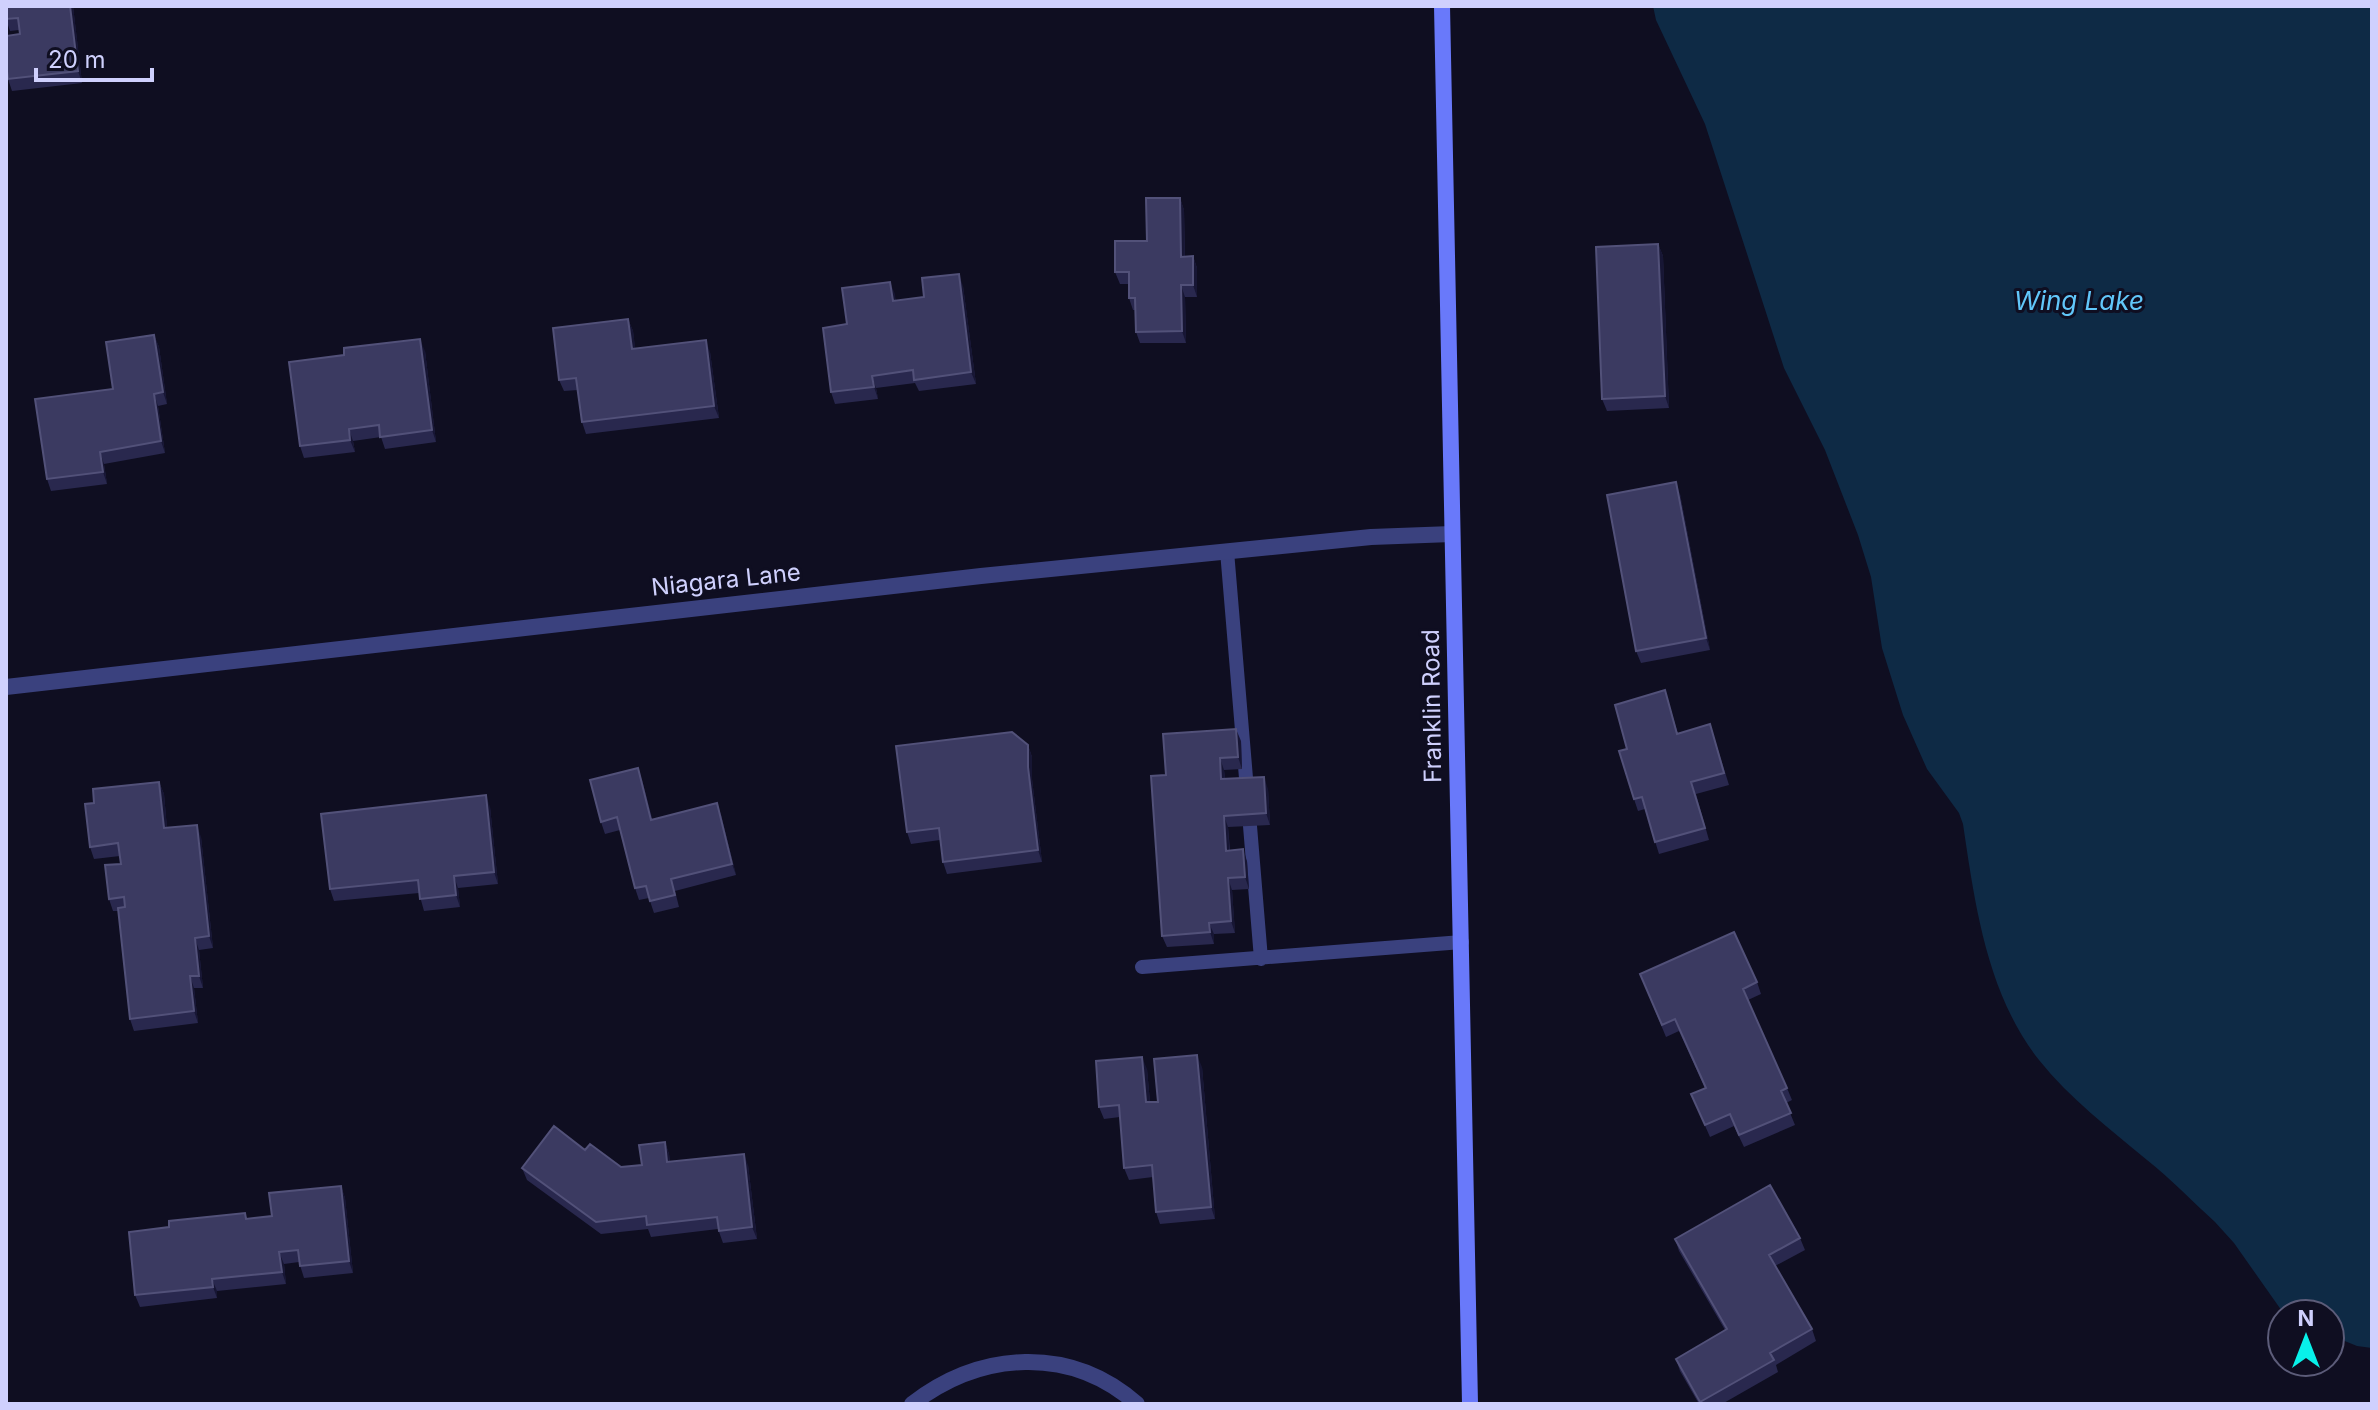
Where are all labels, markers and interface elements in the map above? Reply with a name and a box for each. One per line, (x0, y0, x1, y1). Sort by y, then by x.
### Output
scale bar (36, 32, 152, 82)
text: 20 m (48, 45, 106, 74)
water label: Wing Lake (2014, 285, 2144, 316)
street label: Niagara Lane (650, 557, 802, 602)
street label: Franklin Road (1416, 629, 1447, 783)
north arrow (2266, 1298, 2346, 1378)
text: N (2298, 1305, 2314, 1331)

